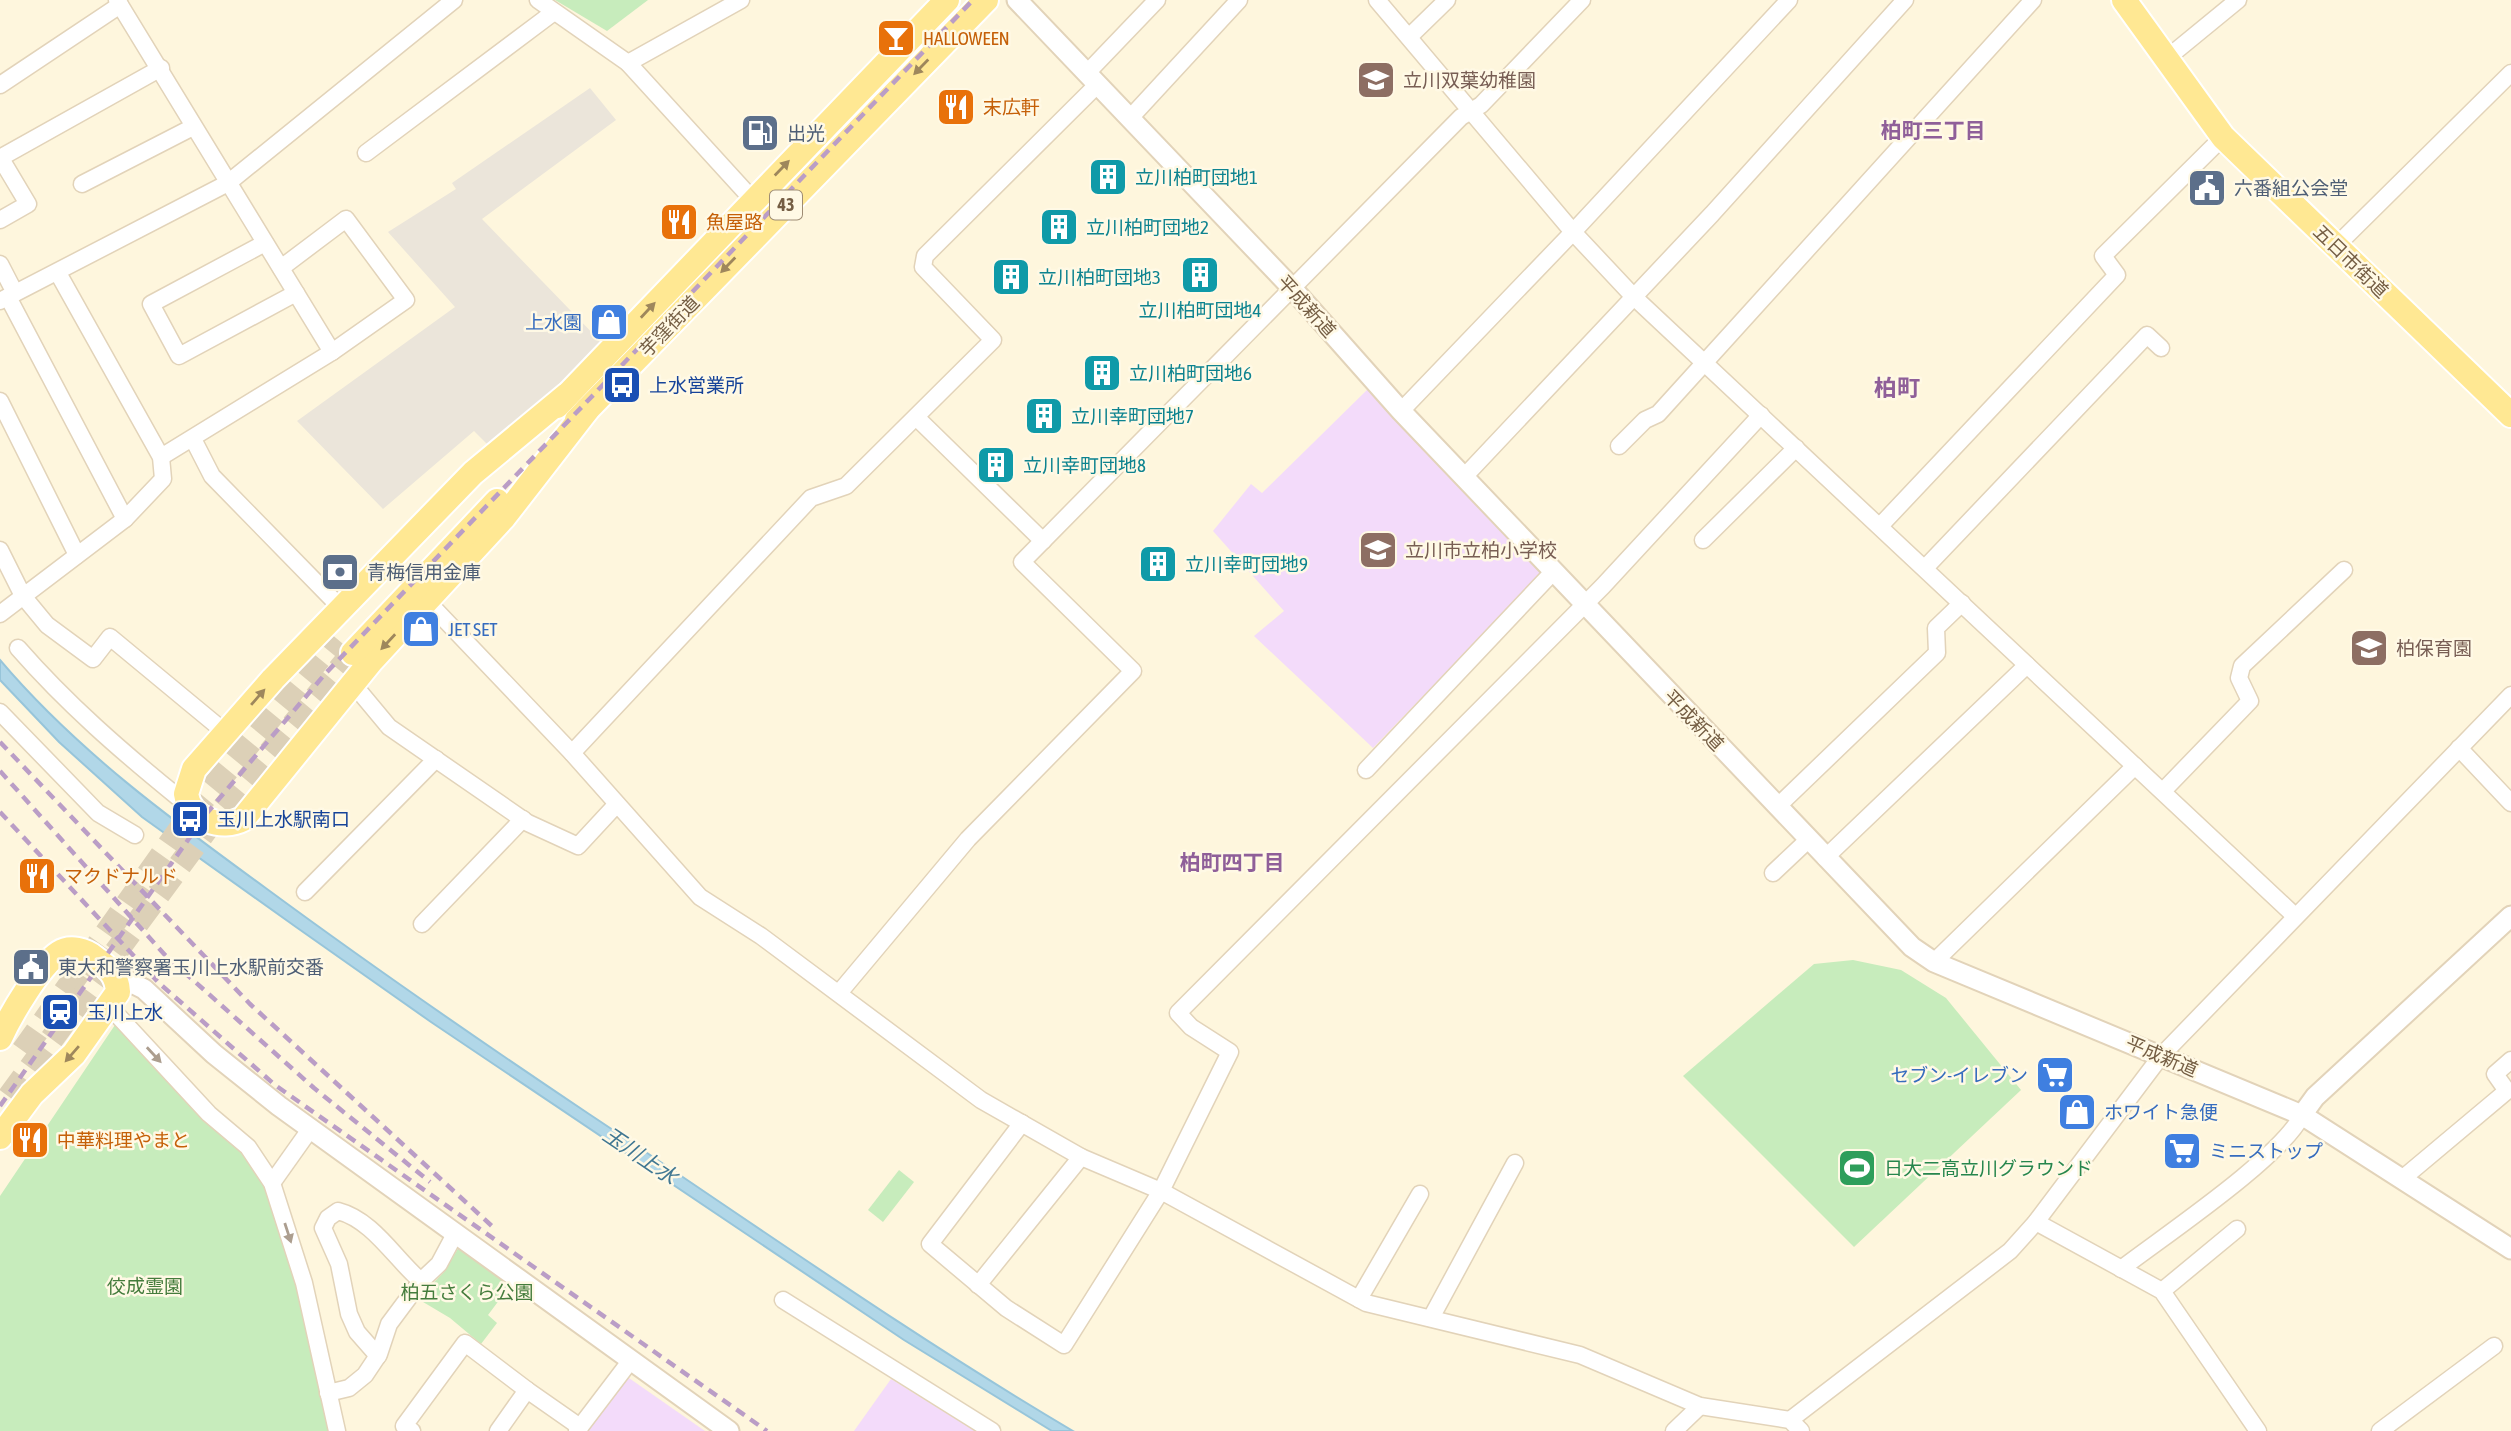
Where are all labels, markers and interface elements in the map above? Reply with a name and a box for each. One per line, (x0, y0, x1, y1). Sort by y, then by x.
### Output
bar icon: HALLOWEEN (875, 17, 917, 59)
place label: HALLOWEEN (923, 27, 1010, 49)
one-way arrow (912, 58, 929, 75)
school or university icon: 立川双葉幼稚園 (1355, 59, 1397, 101)
place label: 立川双葉幼稚園 (1403, 69, 1536, 91)
restaurant icon: 末広軒 (935, 86, 977, 128)
place label: 末広軒 (983, 96, 1040, 118)
fuel station icon: 出光 (739, 112, 781, 154)
district label: 柏町三丁目 (1881, 118, 1986, 142)
place label: 出光 (787, 122, 825, 144)
building icon: 立川柏町団地1 (1087, 156, 1129, 198)
one-way arrow (774, 160, 790, 177)
place label: 立川柏町団地1 (1135, 166, 1258, 188)
public building icon: 六番組公会堂 (2186, 167, 2228, 209)
place label: 六番組公会堂 (2234, 177, 2348, 199)
road number: 43 (770, 190, 802, 220)
restaurant icon: 魚屋路 (658, 201, 700, 243)
building icon: 立川柏町団地2 (1038, 206, 1080, 248)
place label: 魚屋路 (706, 211, 763, 233)
place label: 立川柏町団地2 (1086, 216, 1209, 238)
street label: 五日市街道 (2309, 220, 2393, 302)
building icon: 立川柏町団地4 (1179, 254, 1221, 296)
one-way arrow (721, 256, 737, 273)
building icon: 立川柏町団地3 (990, 256, 1032, 298)
place label: 立川柏町団地3 (1038, 266, 1161, 288)
street label: 平成新道 (1273, 270, 1341, 342)
street label: 芋窪街道 (635, 291, 703, 361)
place label: 立川柏町団地4 (1139, 299, 1262, 321)
shop icon: 上水園 (588, 301, 630, 343)
one-way arrow (640, 301, 656, 319)
place label: 上水園 (525, 311, 582, 333)
building icon: 立川柏町団地6 (1081, 352, 1123, 394)
place label: 立川柏町団地6 (1129, 362, 1252, 384)
bus stop icon: 上水営業所 (601, 364, 643, 406)
place label: 上水営業所 (649, 374, 744, 396)
district label: 柏町 (1874, 375, 1920, 401)
building icon: 立川幸町団地7 (1023, 395, 1065, 437)
place label: 立川幸町団地7 (1071, 405, 1194, 427)
building icon: 立川幸町団地8 (975, 444, 1017, 486)
place label: 立川幸町団地8 (1023, 454, 1146, 476)
school or university icon: 立川市立柏小学校 (1357, 529, 1399, 571)
place label: 立川市立柏小学校 (1405, 539, 1557, 561)
building icon: 立川幸町団地9 (1137, 543, 1179, 585)
bank icon: 青梅信用金庫 (319, 551, 361, 593)
place label: 立川幸町団地9 (1185, 553, 1308, 575)
place label: 青梅信用金庫 (367, 561, 481, 583)
shop icon: JET SET (400, 608, 442, 650)
place label: JET SET (448, 618, 498, 640)
school or university icon: 柏保育園 (2348, 627, 2390, 669)
one-way arrow (381, 633, 397, 650)
place label: 柏保育園 (2396, 637, 2472, 659)
street label: 平成新道 (1660, 685, 1728, 755)
one-way arrow (249, 689, 265, 706)
bus stop icon: 玉川上水駅南口 (169, 798, 211, 840)
place label: 玉川上水駅南口 (217, 808, 350, 830)
district label: 柏町四丁目 (1180, 850, 1285, 874)
restaurant icon: マクドナルド (16, 855, 58, 897)
place label: マクドナルド (64, 865, 178, 887)
public building icon: 東大和警察署玉川上水駅前交番 (10, 946, 52, 988)
place label: 東大和警察署玉川上水駅前交番 (58, 956, 324, 978)
station icon: 玉川上水 (39, 991, 81, 1033)
place label: 玉川上水 (87, 1001, 163, 1023)
street label: 平成新道 (2123, 1031, 2201, 1081)
one-way arrow (64, 1045, 80, 1063)
one-way arrow (146, 1046, 162, 1063)
supermarket icon: セブン-イレブン (2034, 1054, 2076, 1096)
place label: セブン-イレブン (1890, 1064, 2028, 1086)
shop icon: ホワイト急便 (2056, 1091, 2098, 1133)
place label: ホワイト急便 (2104, 1101, 2218, 1123)
restaurant icon: 中華料理やまと (9, 1119, 51, 1161)
water label: 玉川上水 (599, 1122, 684, 1190)
place label: 中華料理やまと (57, 1129, 190, 1151)
supermarket icon: ミニストップ (2161, 1130, 2203, 1172)
place label: ミニストップ (2209, 1140, 2323, 1162)
sports icon: 日大二高立川グラウンド (1836, 1147, 1878, 1189)
place label: 日大二高立川グラウンド (1884, 1157, 2093, 1179)
one-way arrow (283, 1223, 294, 1244)
park label: 佼成霊園 (107, 1275, 183, 1297)
park label: 柏五さくら公園 (400, 1281, 534, 1303)

